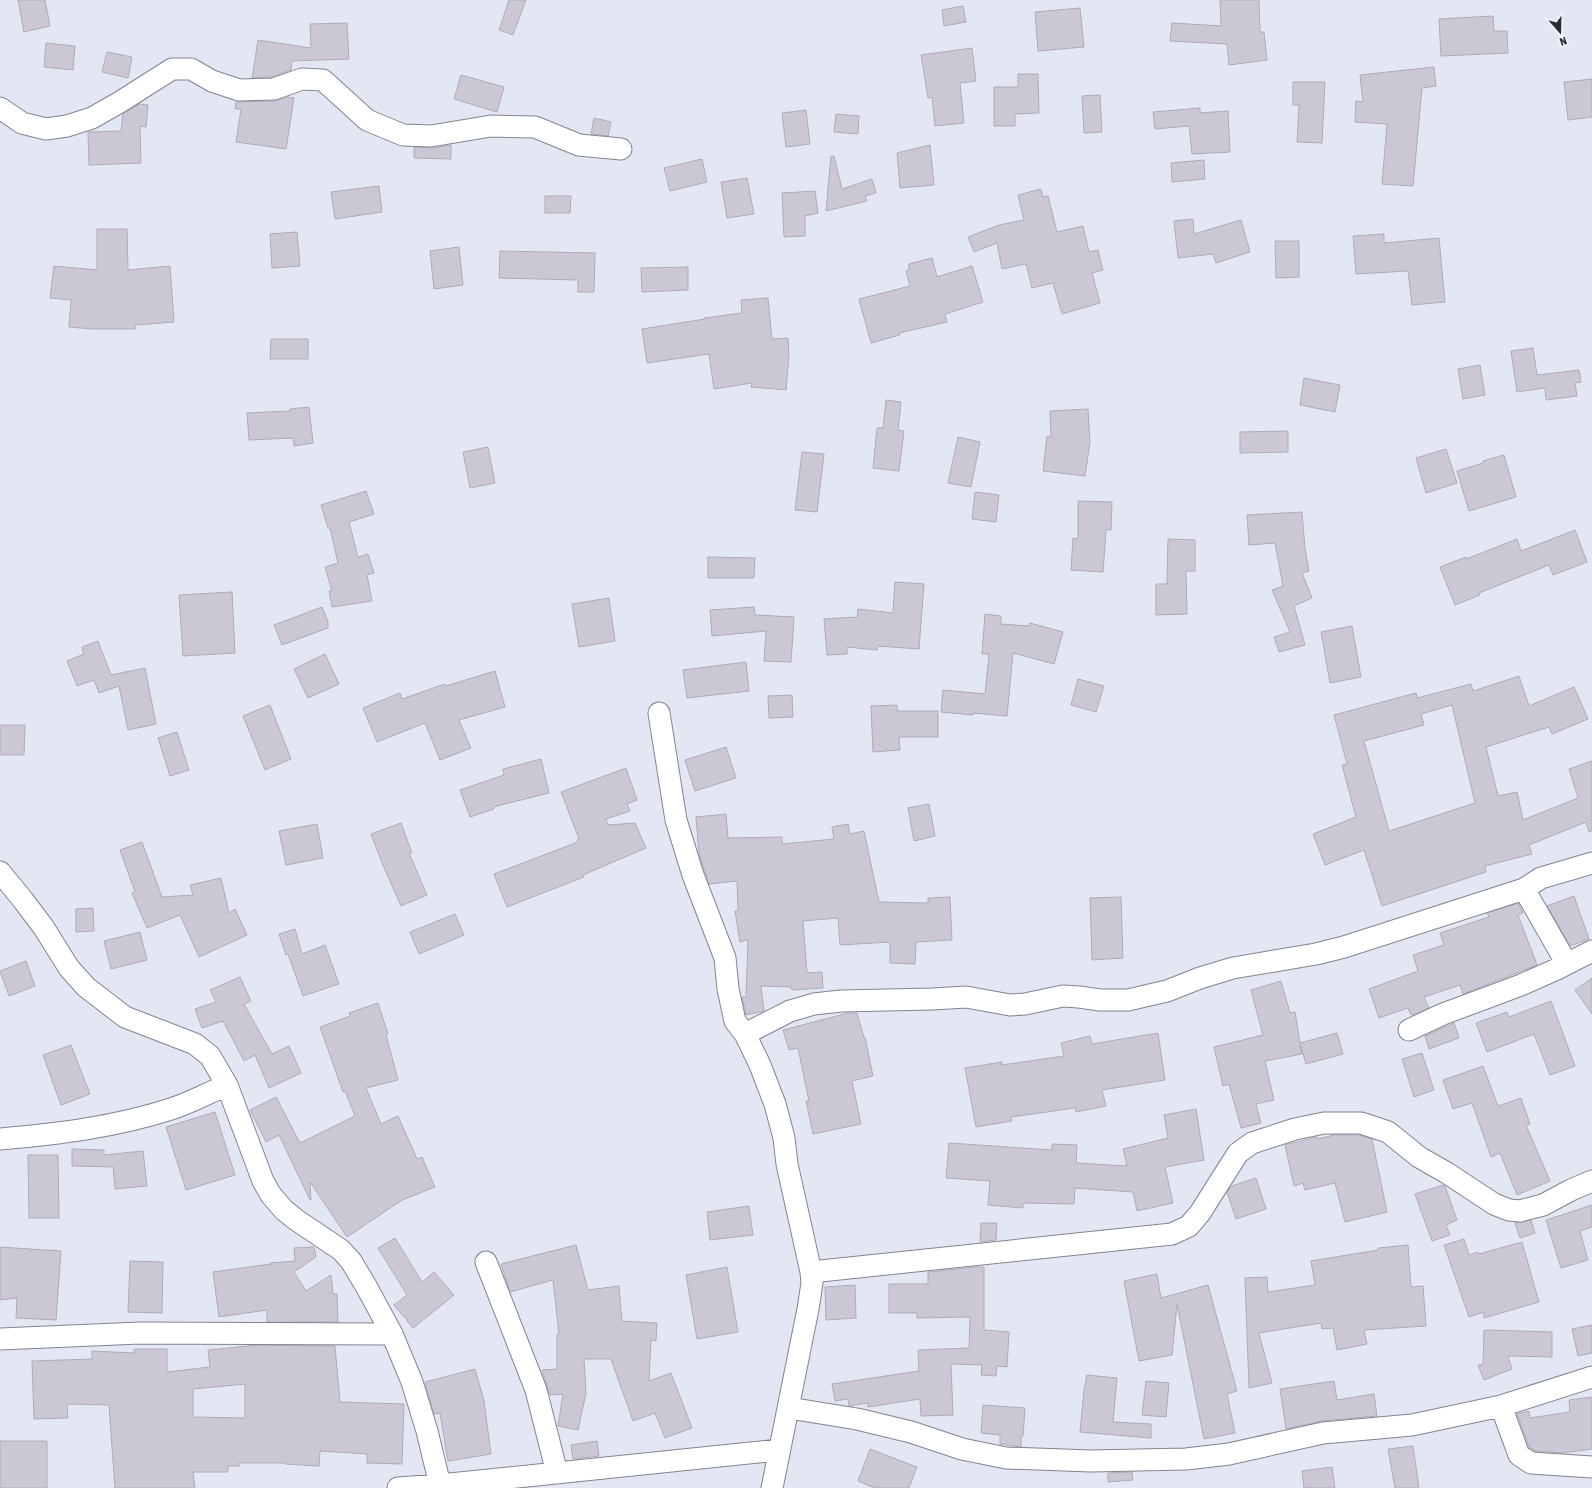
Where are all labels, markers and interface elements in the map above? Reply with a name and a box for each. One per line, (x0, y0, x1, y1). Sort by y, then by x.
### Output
north arrow (1540, 12, 1580, 52)
text: N (1558, 35, 1569, 48)

